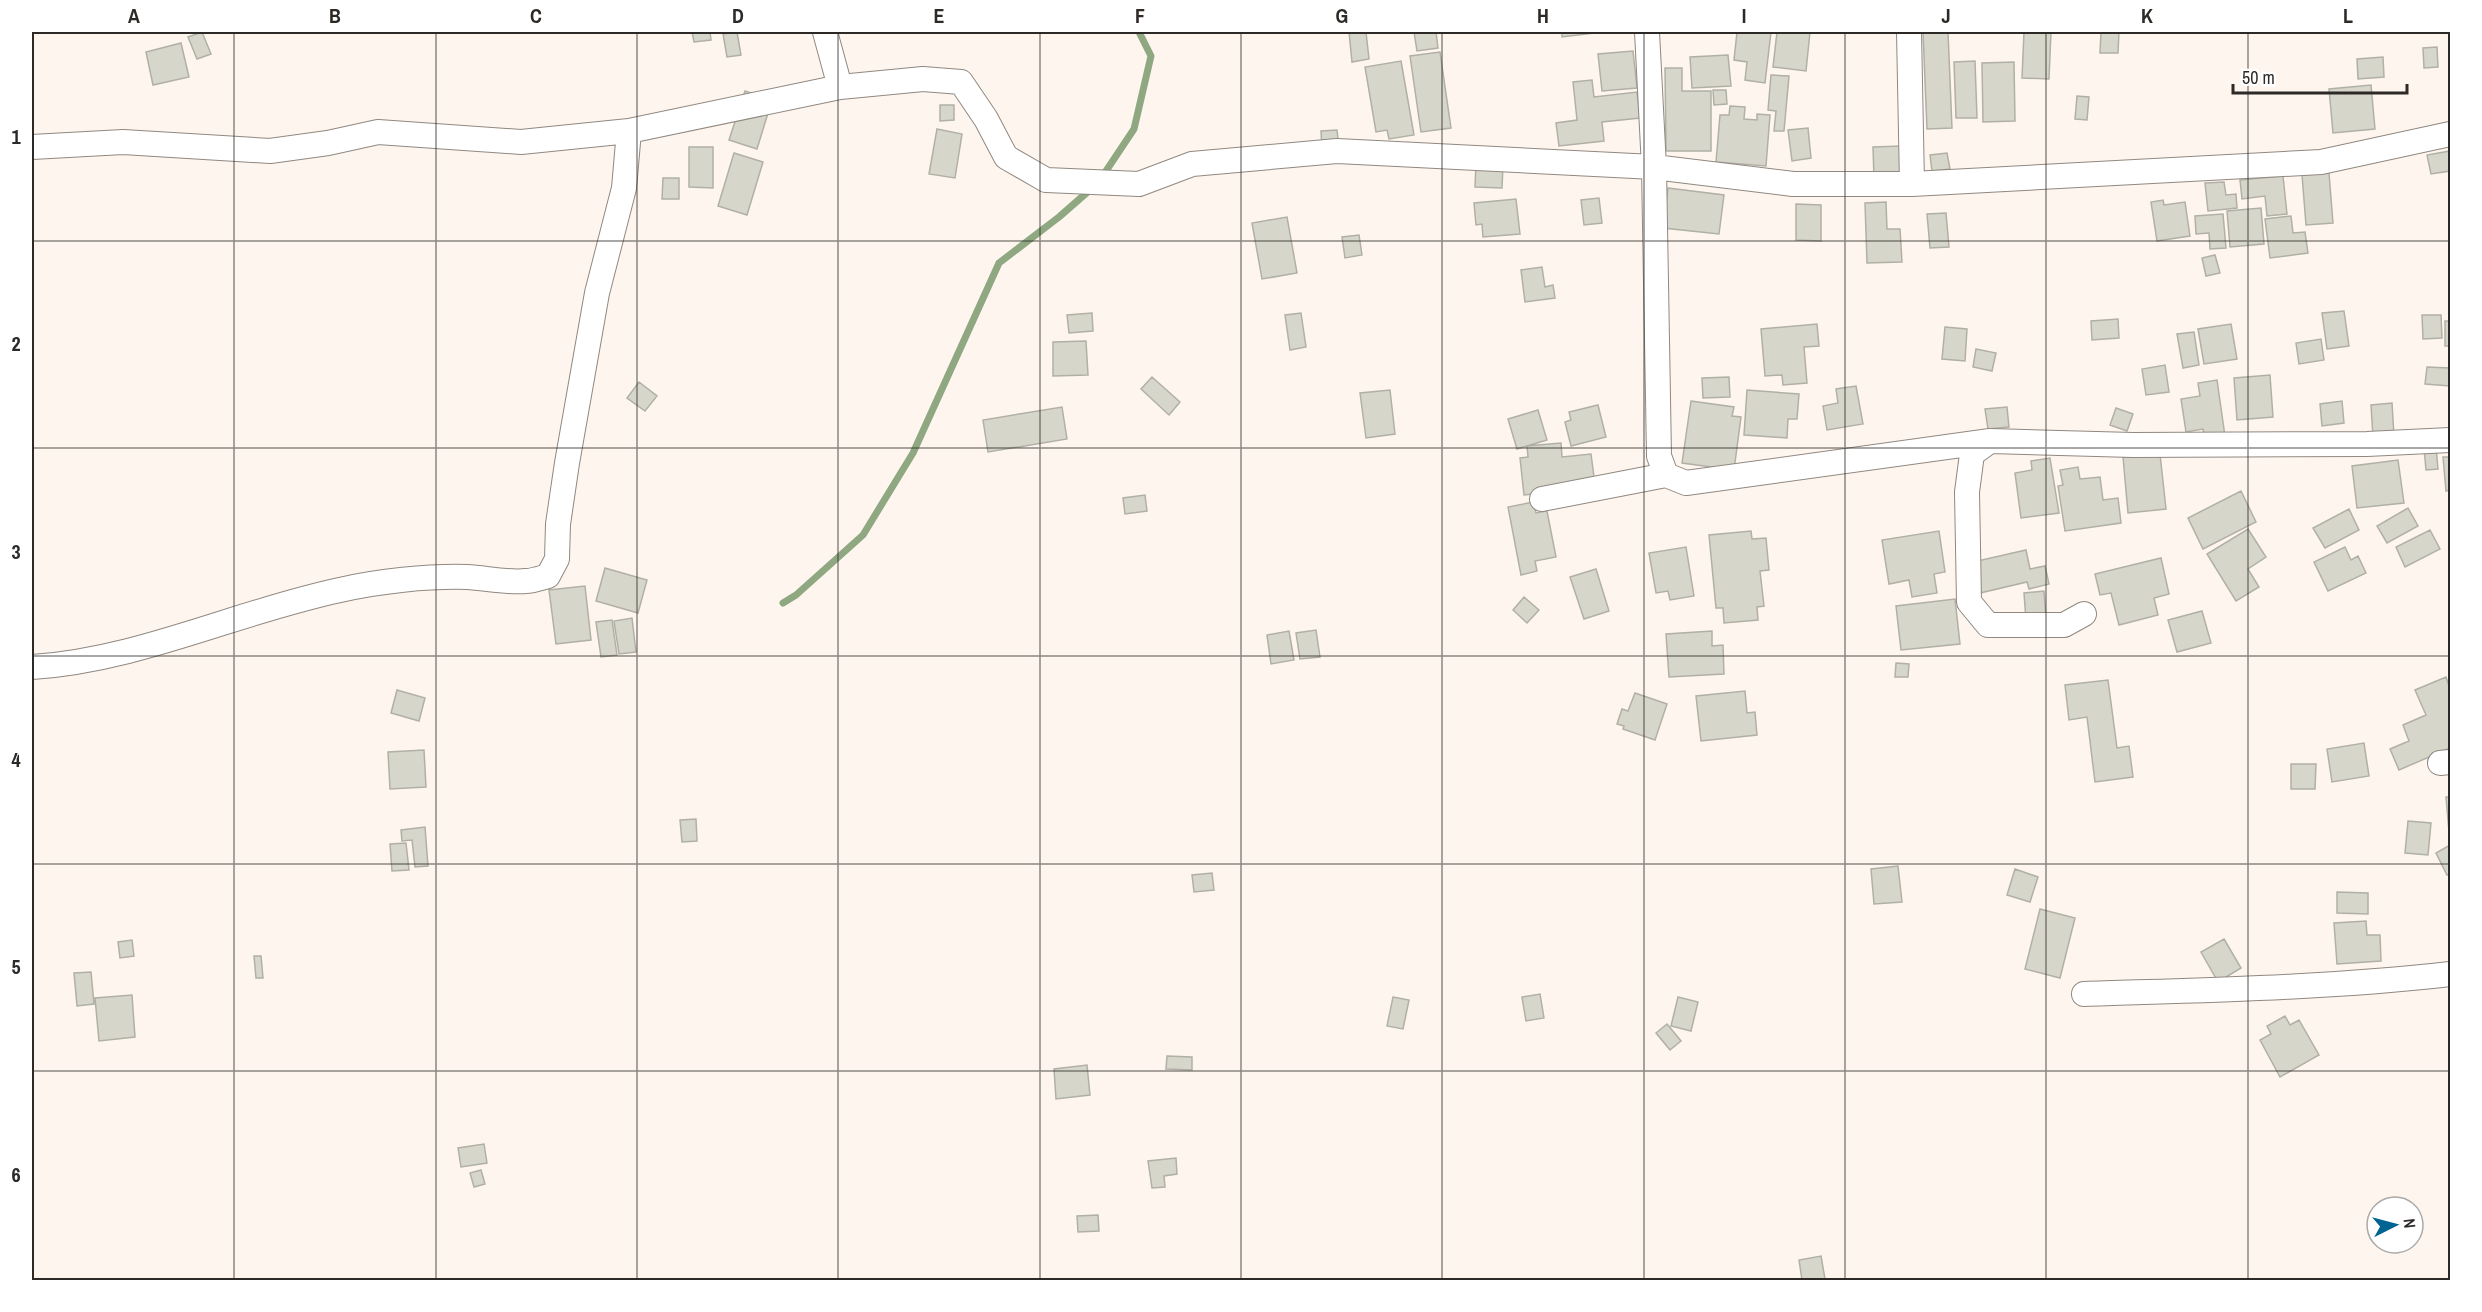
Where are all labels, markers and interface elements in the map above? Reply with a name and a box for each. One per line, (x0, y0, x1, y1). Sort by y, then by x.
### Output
text: A (128, 2, 140, 29)
text: B (329, 2, 341, 29)
text: C (530, 2, 542, 29)
text: D (732, 2, 744, 29)
text: E (934, 2, 945, 29)
text: F (1135, 2, 1145, 29)
text: G (1336, 2, 1348, 29)
text: H (1537, 2, 1549, 29)
text: I (1742, 2, 1746, 29)
text: J (1941, 2, 1951, 29)
text: K (2141, 2, 2153, 29)
text: L (2343, 2, 2353, 29)
scale bar (2233, 57, 2407, 95)
text: 50 m (2242, 65, 2275, 90)
text: 1 (11, 123, 21, 150)
text: 2 (11, 330, 21, 357)
text: 3 (11, 538, 21, 565)
text: 4 (11, 746, 21, 773)
text: 5 (11, 953, 21, 980)
text: 6 (11, 1161, 21, 1188)
north arrow (2365, 1195, 2425, 1255)
text: N (2398, 1218, 2421, 1229)

